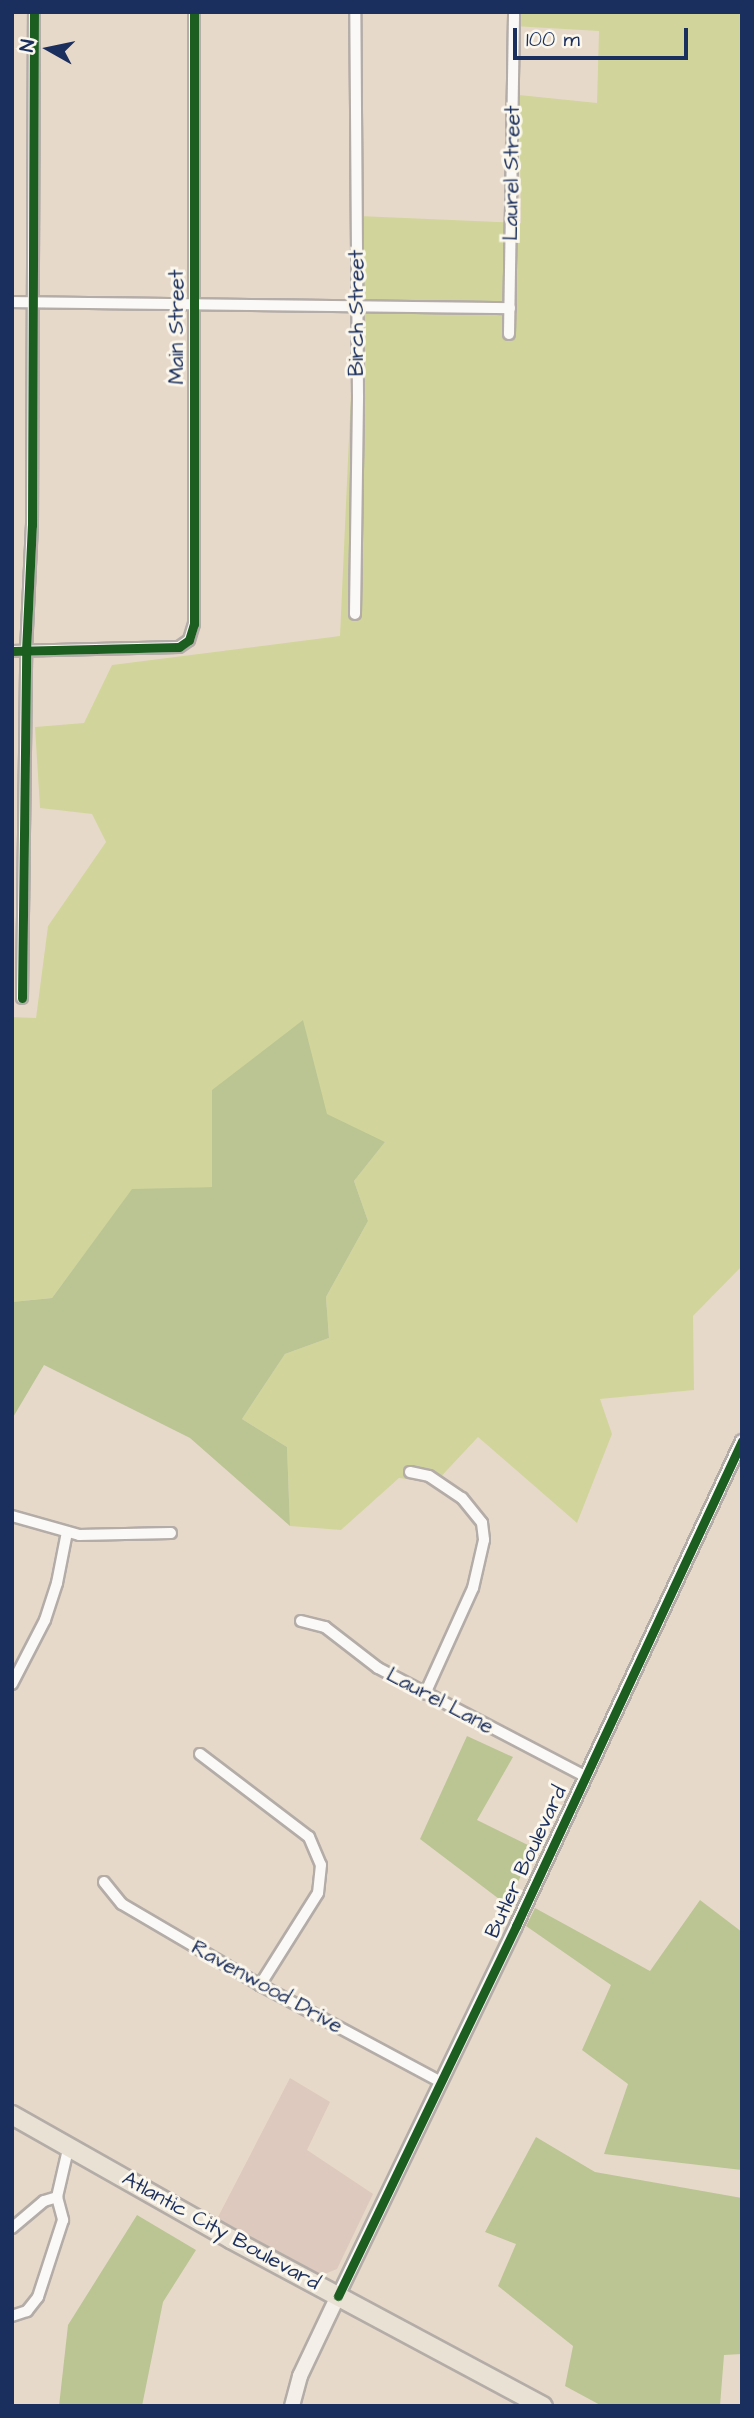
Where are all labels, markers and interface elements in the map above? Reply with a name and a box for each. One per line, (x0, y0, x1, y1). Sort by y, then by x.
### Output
north arrow (14, 14, 84, 84)
scale bar (516, 14, 691, 58)
text: 100 m (526, 25, 580, 54)
text: N (13, 38, 42, 54)
street label: Laurel Street (498, 105, 526, 241)
street label: Birch Street (344, 250, 370, 376)
street label: Main Street (164, 270, 190, 384)
street label: Laurel Lane (382, 1662, 498, 1740)
street label: Butler Boulevard (480, 1782, 572, 1942)
street label: Ravenwood Drive (187, 1935, 347, 2039)
street label: Atlantic City Boulevard (118, 2166, 324, 2296)

